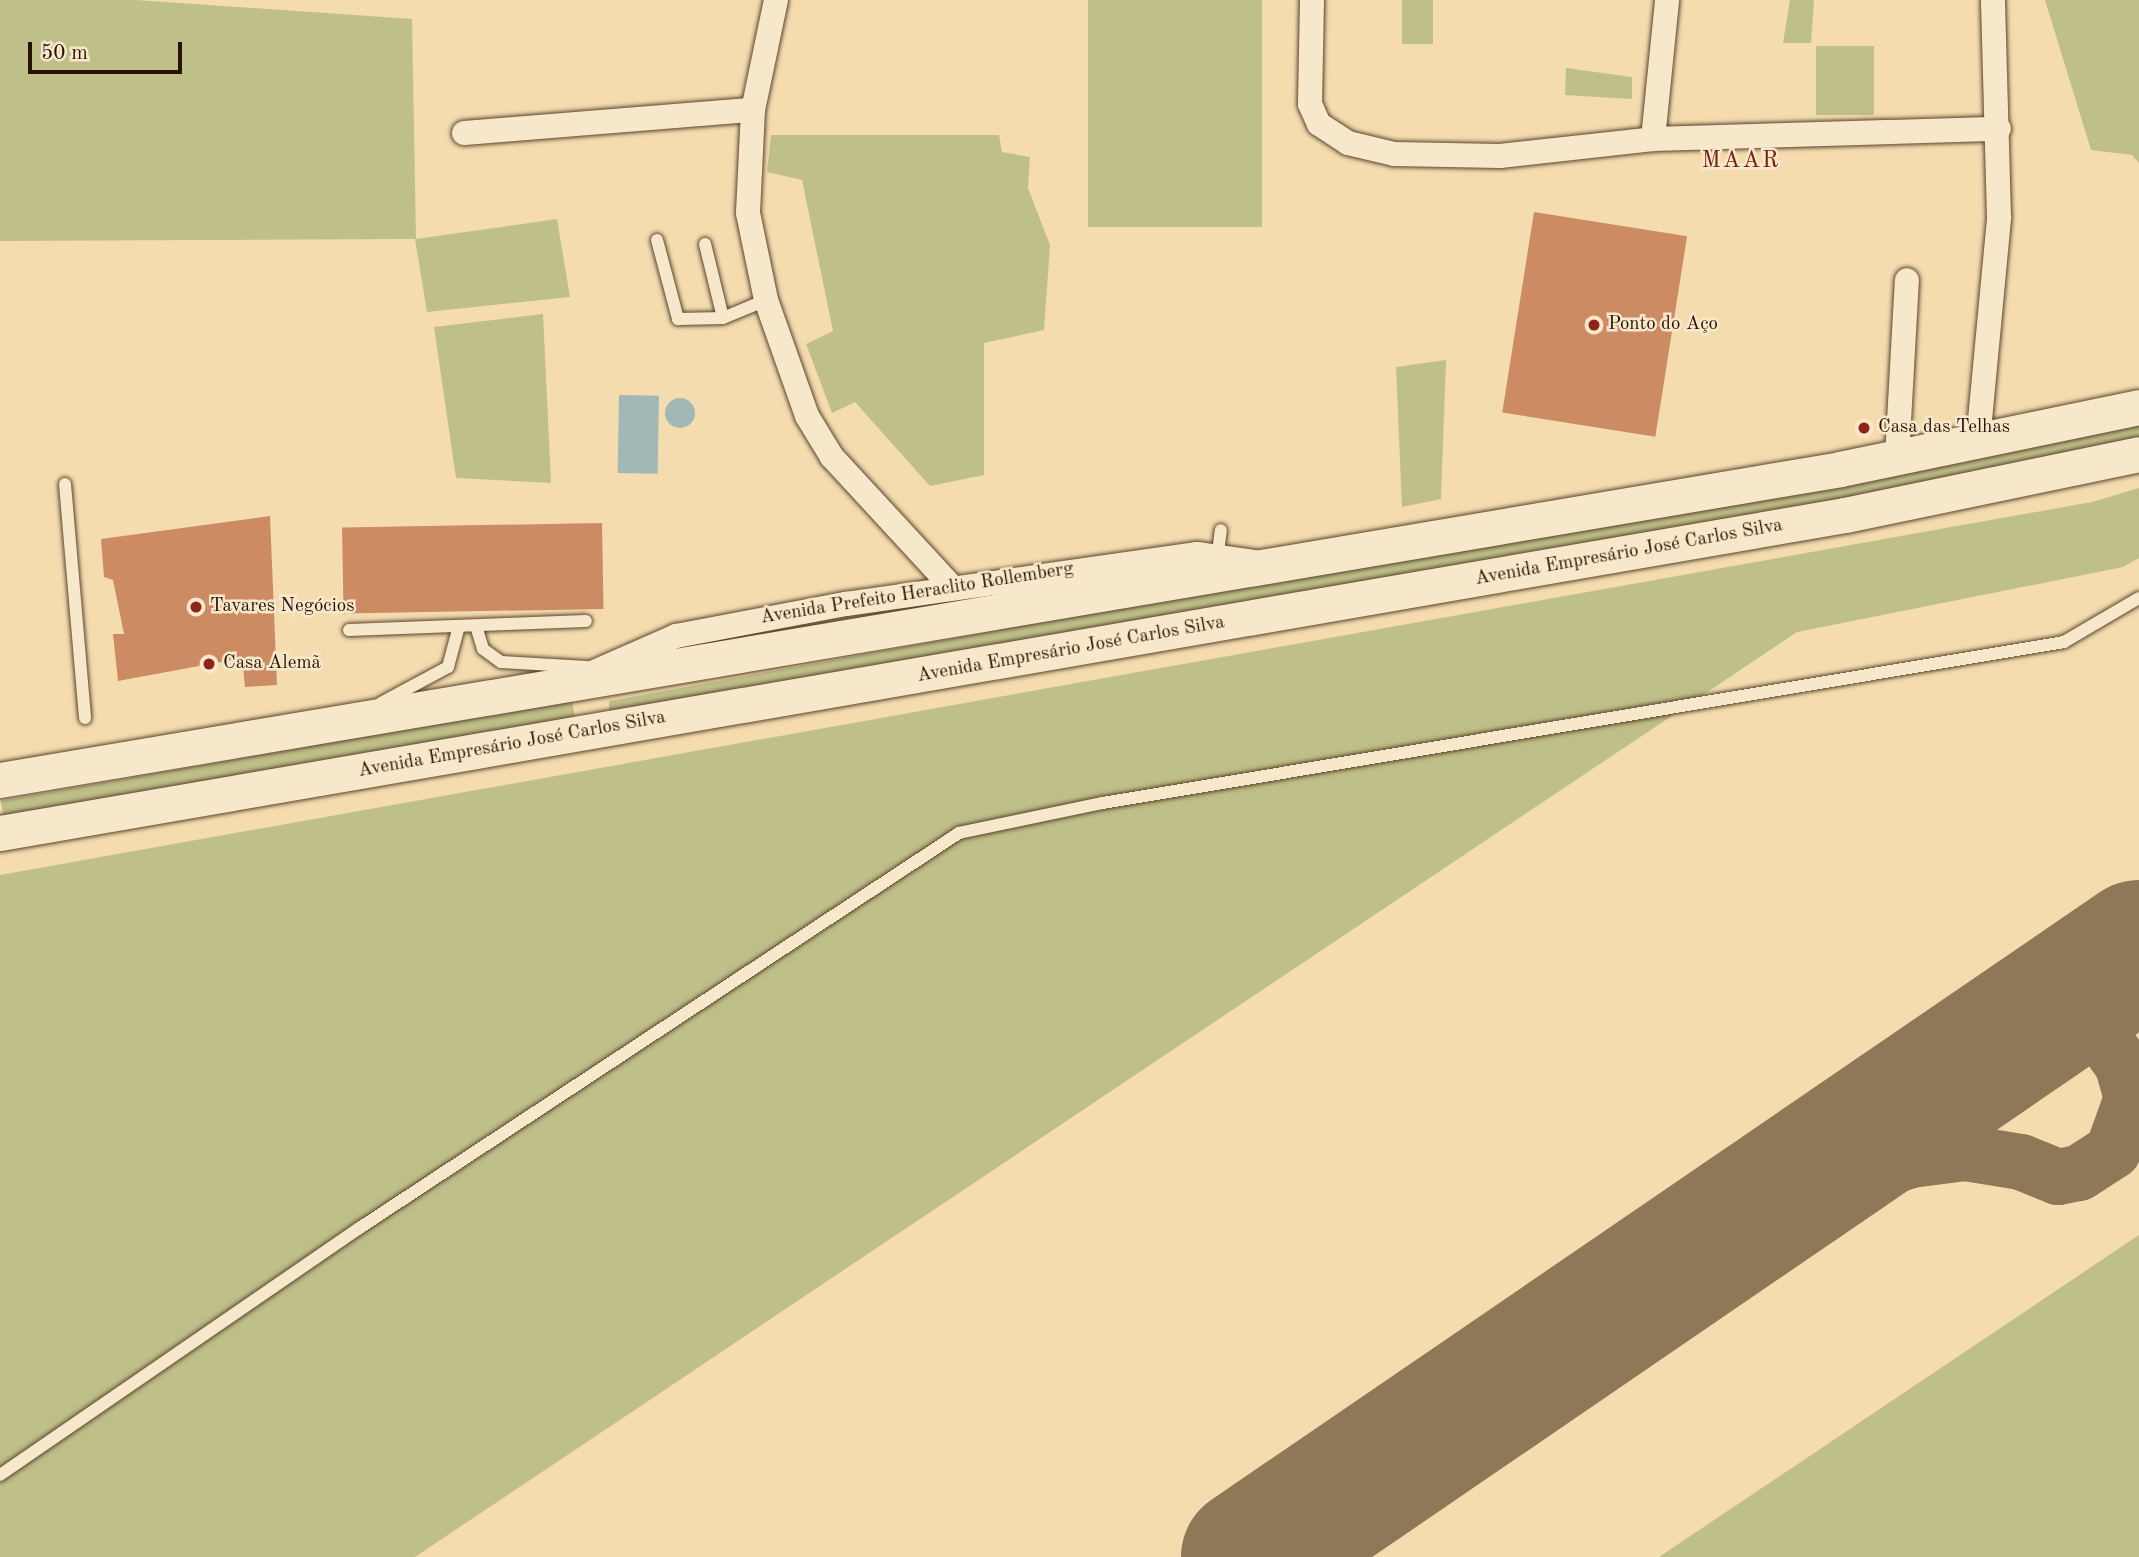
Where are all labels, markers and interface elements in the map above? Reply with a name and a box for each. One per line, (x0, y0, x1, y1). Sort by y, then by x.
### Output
scale bar (32, 28, 186, 72)
text: 50 m (41, 43, 88, 64)
district label: MAAR (1702, 147, 1780, 175)
place label: Ponto do Aço (1608, 314, 1718, 336)
marker: Ponto do Aço (1586, 317, 1602, 333)
place label: Casa das Telhas (1878, 417, 2010, 439)
marker: Casa das Telhas (1856, 420, 1872, 436)
street label: Avenida Empresário José Carlos Silva (1473, 515, 1785, 591)
street label: Avenida Prefeito Heraclito Rollemberg (759, 558, 1075, 630)
place label: Tavares Negócios (210, 596, 354, 618)
marker: Tavares Negócios (188, 599, 204, 615)
street label: Avenida Empresário José Carlos Silva (915, 612, 1227, 688)
place label: Casa Alemã (223, 653, 321, 675)
marker: Casa Alemã (201, 656, 217, 672)
street label: Avenida Empresário José Carlos Silva (356, 707, 668, 783)

